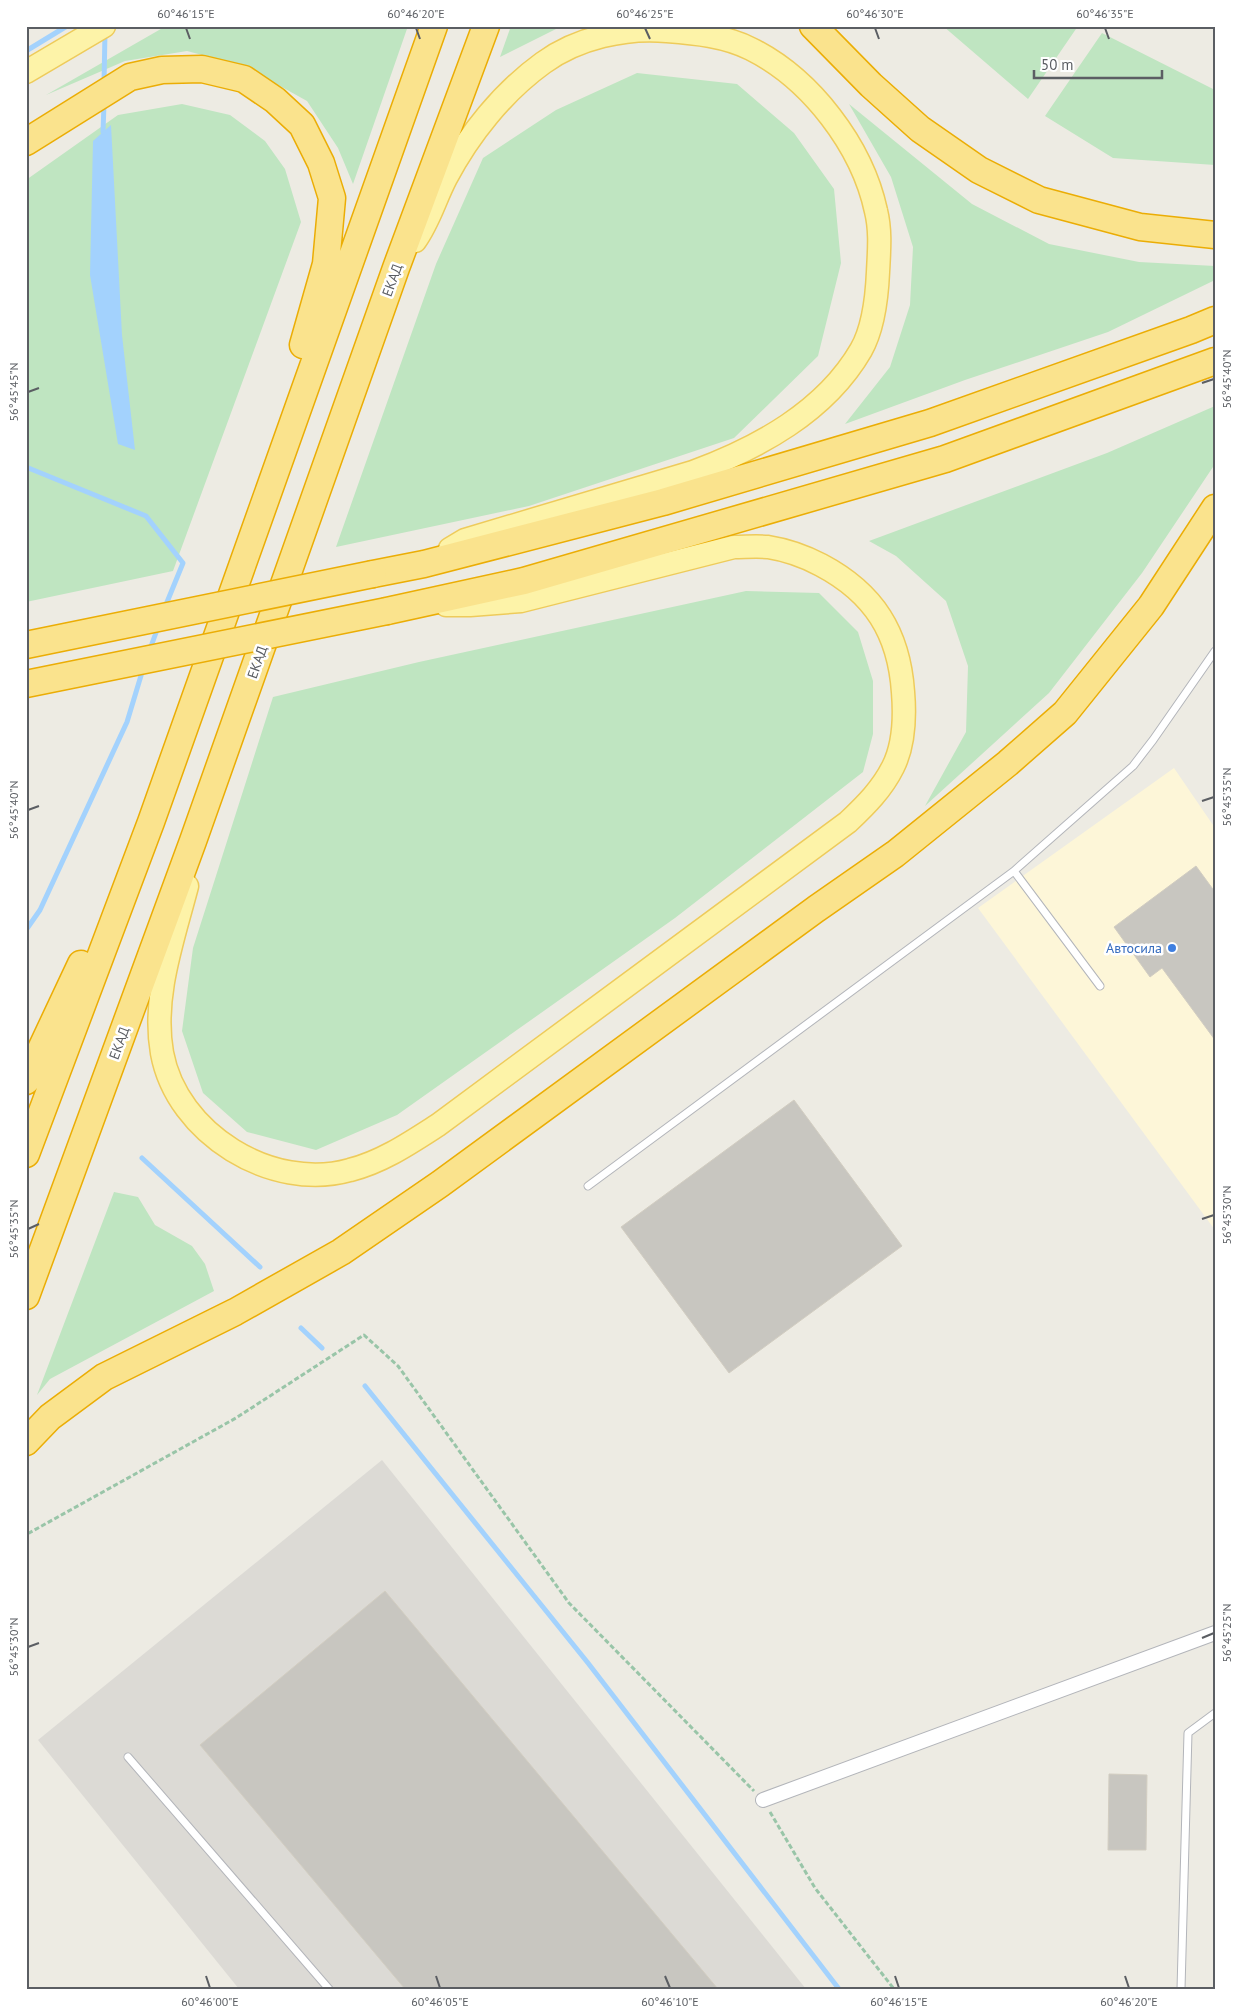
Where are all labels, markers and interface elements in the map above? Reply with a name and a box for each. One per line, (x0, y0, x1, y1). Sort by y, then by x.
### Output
text: 60°46'15"E (157, 6, 215, 21)
text: 60°46'20"E (387, 6, 445, 21)
text: 60°46'25"E (616, 6, 674, 21)
text: 60°46'30"E (846, 6, 904, 21)
text: 60°46'35"E (1076, 6, 1134, 21)
scale bar (1034, 48, 1161, 80)
text: 50 m (1041, 55, 1074, 74)
street label: ЕКАД (378, 261, 406, 299)
text: 56°45'40"N (1219, 349, 1234, 409)
text: 56°45'45"N (6, 362, 21, 422)
street label: ЕКАД (243, 643, 271, 681)
text: 56°45'35"N (1219, 767, 1234, 827)
text: 56°45'40"N (6, 780, 21, 840)
place label: Автосила (1106, 939, 1162, 957)
marker: Автосила (1166, 942, 1178, 954)
street label: ЕКАД (105, 1024, 133, 1062)
text: 56°45'30"N (1219, 1185, 1234, 1245)
text: 56°45'35"N (6, 1199, 21, 1259)
text: 56°45'25"N (1219, 1603, 1234, 1663)
text: 56°45'30"N (6, 1617, 21, 1677)
text: 60°46'00"E (181, 1994, 239, 2009)
text: 60°46'05"E (411, 1994, 469, 2009)
text: 60°46'10"E (641, 1994, 699, 2009)
text: 60°46'15"E (870, 1994, 928, 2009)
text: 60°46'20"E (1100, 1994, 1158, 2009)

